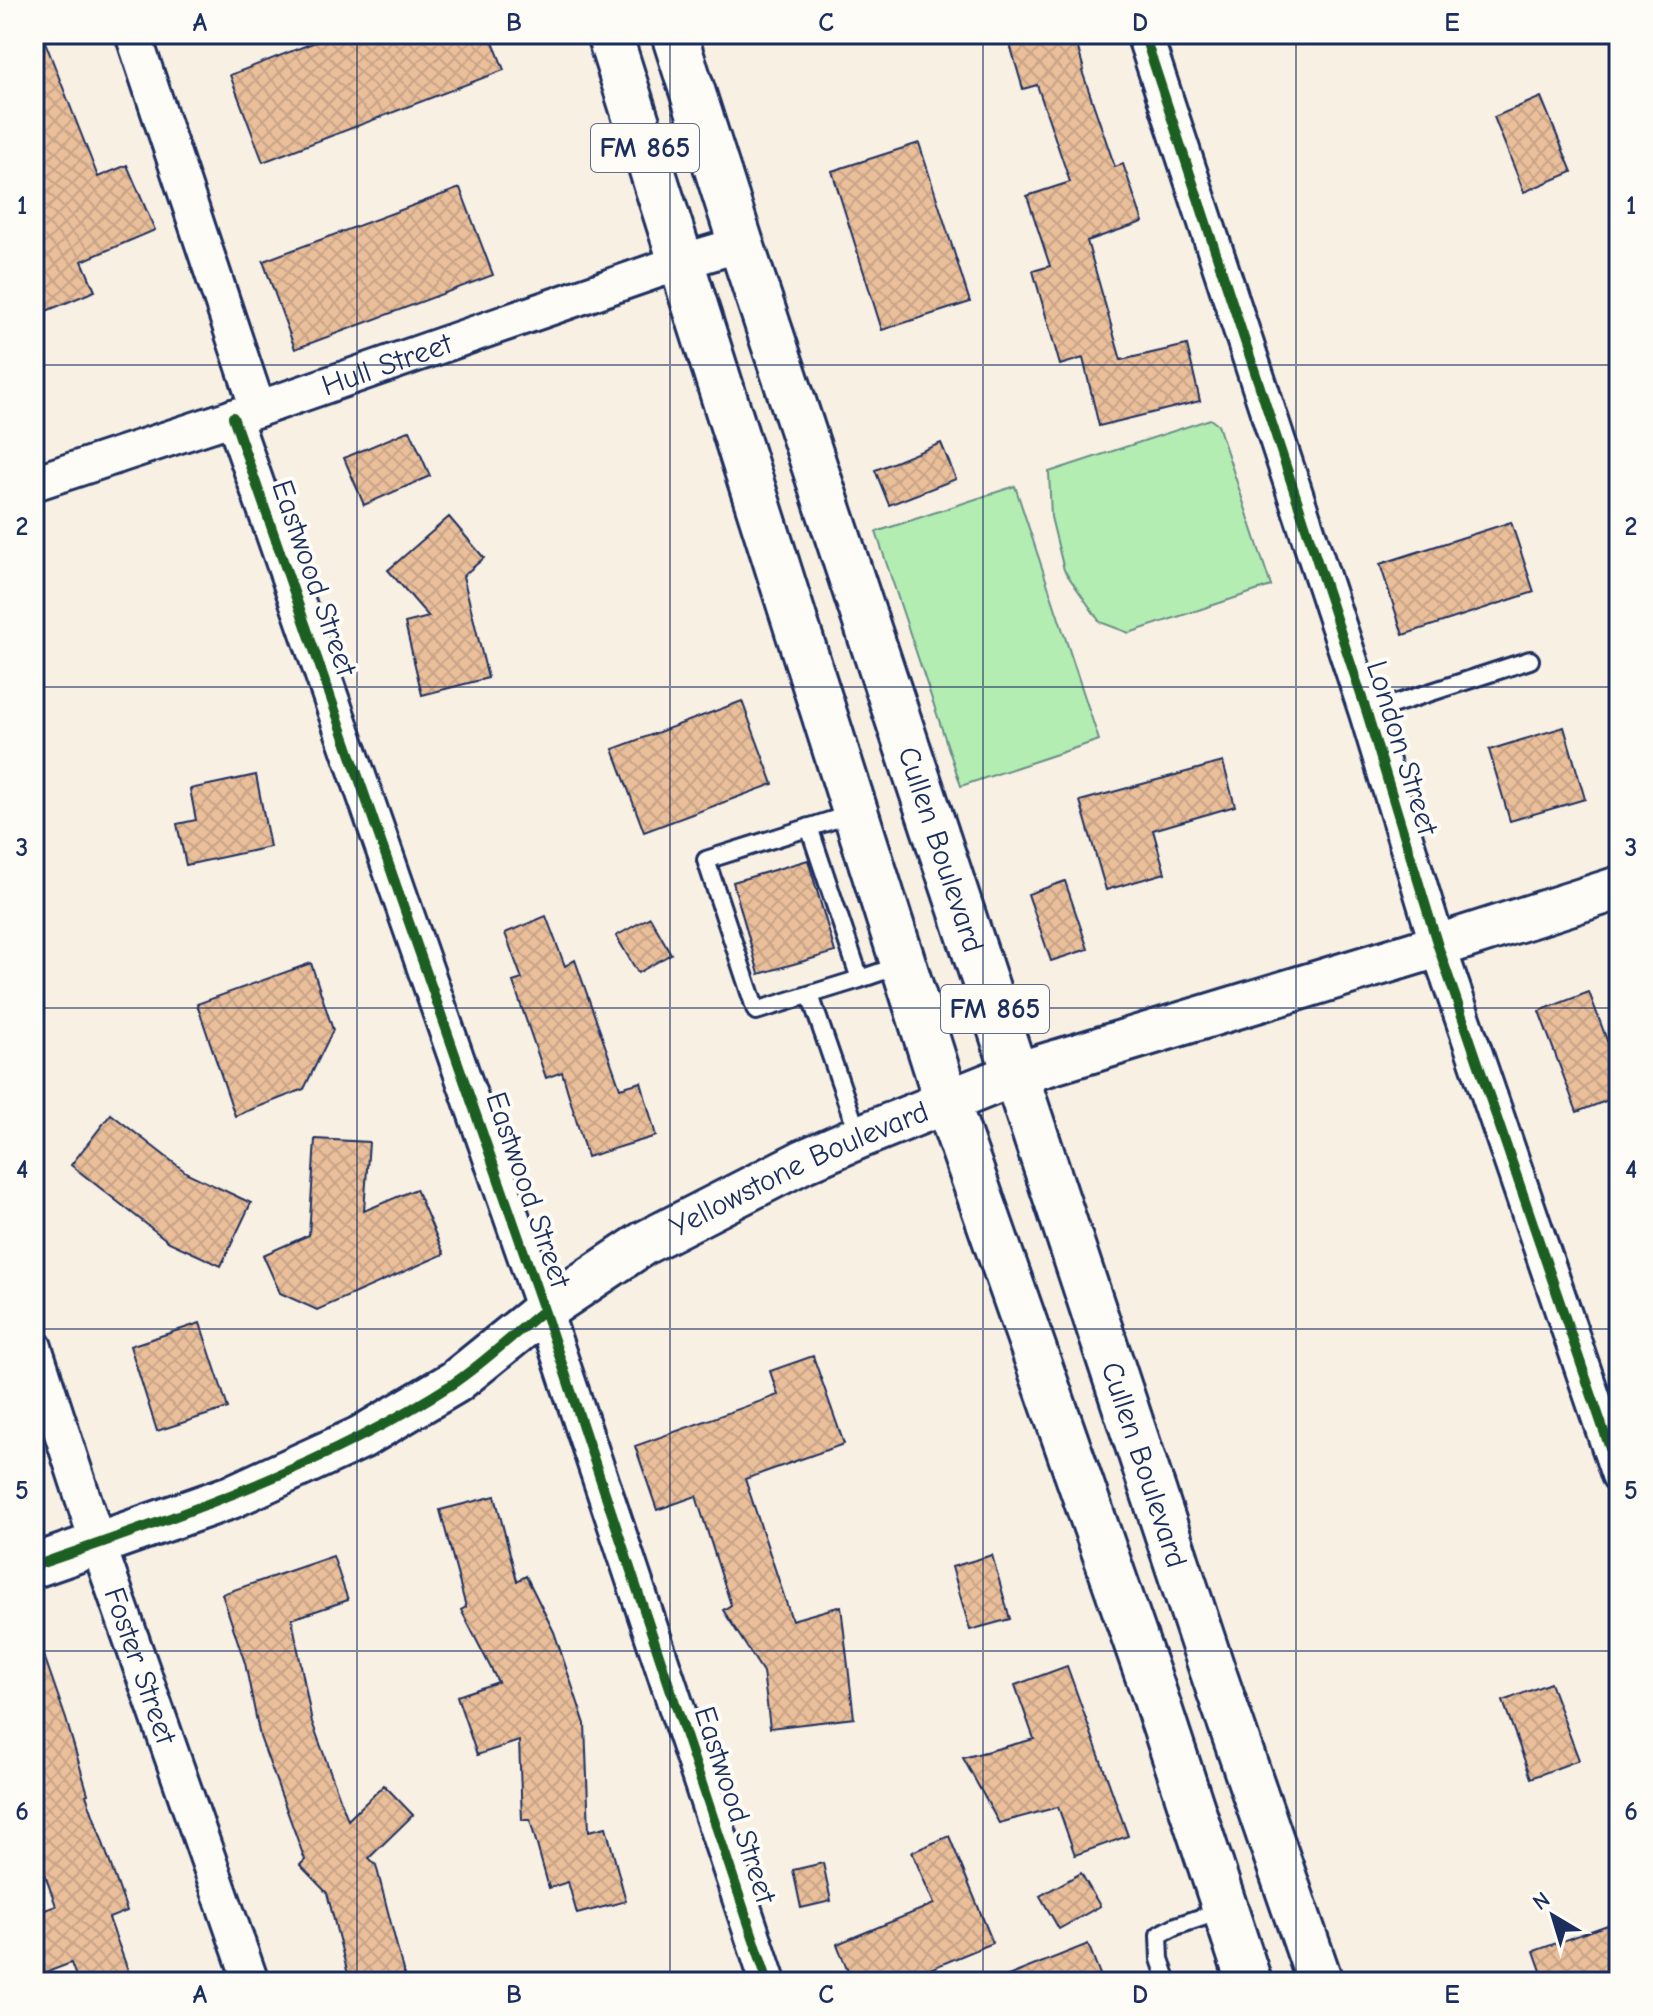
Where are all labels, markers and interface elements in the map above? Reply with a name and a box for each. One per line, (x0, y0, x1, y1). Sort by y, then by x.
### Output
text: A (193, 8, 208, 38)
text: B (506, 8, 522, 38)
text: C (818, 8, 834, 38)
text: D (1132, 8, 1148, 38)
text: E (1444, 8, 1460, 38)
road number: FM 865 (591, 124, 699, 172)
text: 1 (17, 191, 27, 221)
text: 1 (1626, 191, 1636, 221)
street label: Hull Street (317, 325, 458, 403)
street label: Eastwood Street (264, 475, 364, 682)
text: 2 (16, 512, 28, 542)
text: 2 (1625, 512, 1637, 542)
street label: London Street (1359, 657, 1446, 841)
street label: Cullen Boulevard (891, 742, 991, 957)
text: 3 (16, 833, 28, 863)
text: 3 (1625, 833, 1637, 863)
road number: FM 865 (941, 985, 1049, 1033)
street label: Eastwood Street (478, 1087, 578, 1294)
street label: Yellowstone Boulevard (664, 1094, 933, 1244)
text: 4 (16, 1155, 28, 1185)
text: 4 (1625, 1155, 1637, 1185)
street label: Cullen Boulevard (1094, 1357, 1195, 1572)
text: 5 (15, 1476, 29, 1506)
text: 5 (1624, 1476, 1638, 1506)
street label: Foster Street (97, 1583, 184, 1750)
street label: Eastwood Street (687, 1702, 784, 1909)
text: 6 (15, 1797, 29, 1827)
text: 6 (1624, 1797, 1638, 1827)
north arrow (1513, 1876, 1593, 1956)
text: N (1528, 1886, 1555, 1916)
text: A (193, 1980, 208, 2010)
text: B (506, 1980, 522, 2010)
text: C (818, 1980, 834, 2010)
text: D (1132, 1980, 1148, 2010)
text: E (1444, 1980, 1460, 2010)

